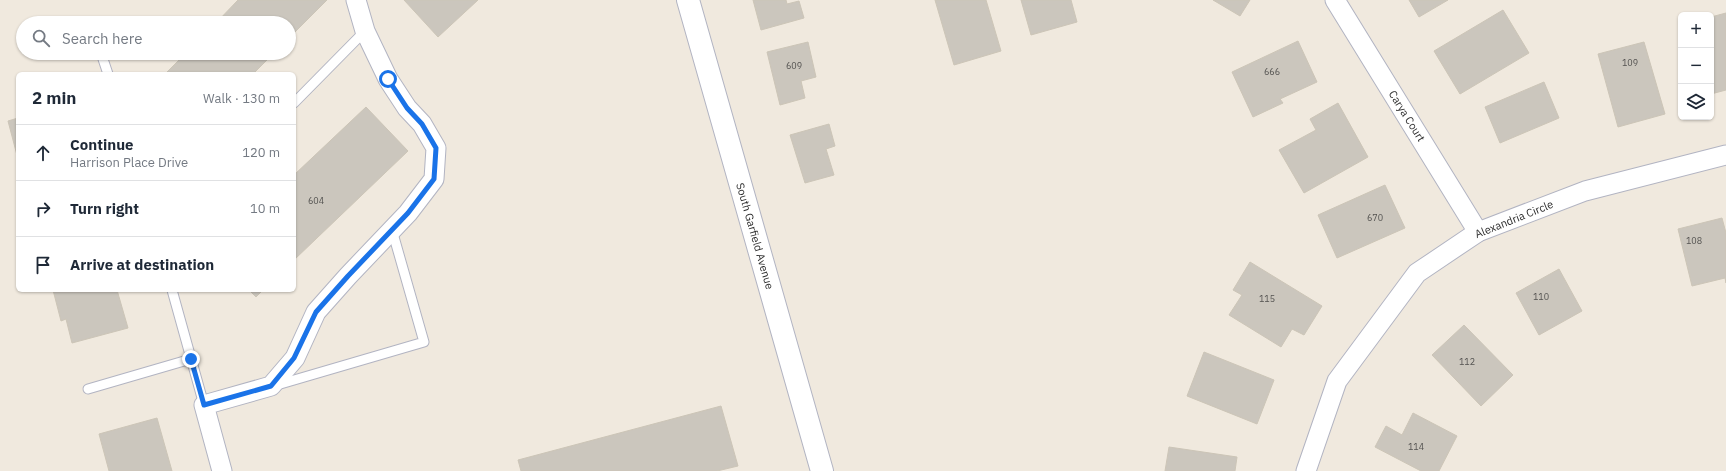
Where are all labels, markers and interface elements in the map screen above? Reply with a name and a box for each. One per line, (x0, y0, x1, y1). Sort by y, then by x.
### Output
map controls (1678, 12, 1714, 120)
button: + (1678, 12, 1714, 48)
search box (16, 16, 296, 60)
icon: search (30, 27, 52, 49)
text: Search here (62, 29, 142, 48)
button: − (1678, 48, 1714, 84)
house number: 109 (1622, 57, 1638, 68)
house number: 609 (786, 60, 802, 71)
house number: 666 (1264, 66, 1280, 77)
route start (379, 70, 397, 88)
button: layers (1678, 84, 1714, 120)
text: 2 min (32, 87, 76, 109)
street label: Carya Court (1386, 88, 1428, 144)
text: Walk · 130 m (203, 90, 280, 107)
text: Continue (70, 135, 134, 154)
icon: ahead (32, 142, 54, 164)
text: 120 m (242, 144, 280, 161)
text: Harrison Place Drive (70, 154, 188, 171)
street label: South Garfield Avenue (733, 181, 777, 291)
house number: 604 (308, 195, 324, 206)
street label: Alexandria Circle (1473, 197, 1555, 241)
icon: right (32, 198, 54, 220)
text: Turn right (70, 199, 139, 218)
text: 10 m (250, 200, 280, 217)
house number: 670 (1367, 212, 1383, 223)
house number: 108 (1686, 235, 1702, 246)
icon: arrive (32, 254, 54, 276)
text: Arrive at destination (70, 255, 214, 274)
house number: 110 (1533, 291, 1549, 302)
house number: 115 (1259, 293, 1275, 304)
route end (182, 350, 200, 368)
house number: 112 (1459, 356, 1475, 367)
house number: 114 (1408, 441, 1424, 452)

